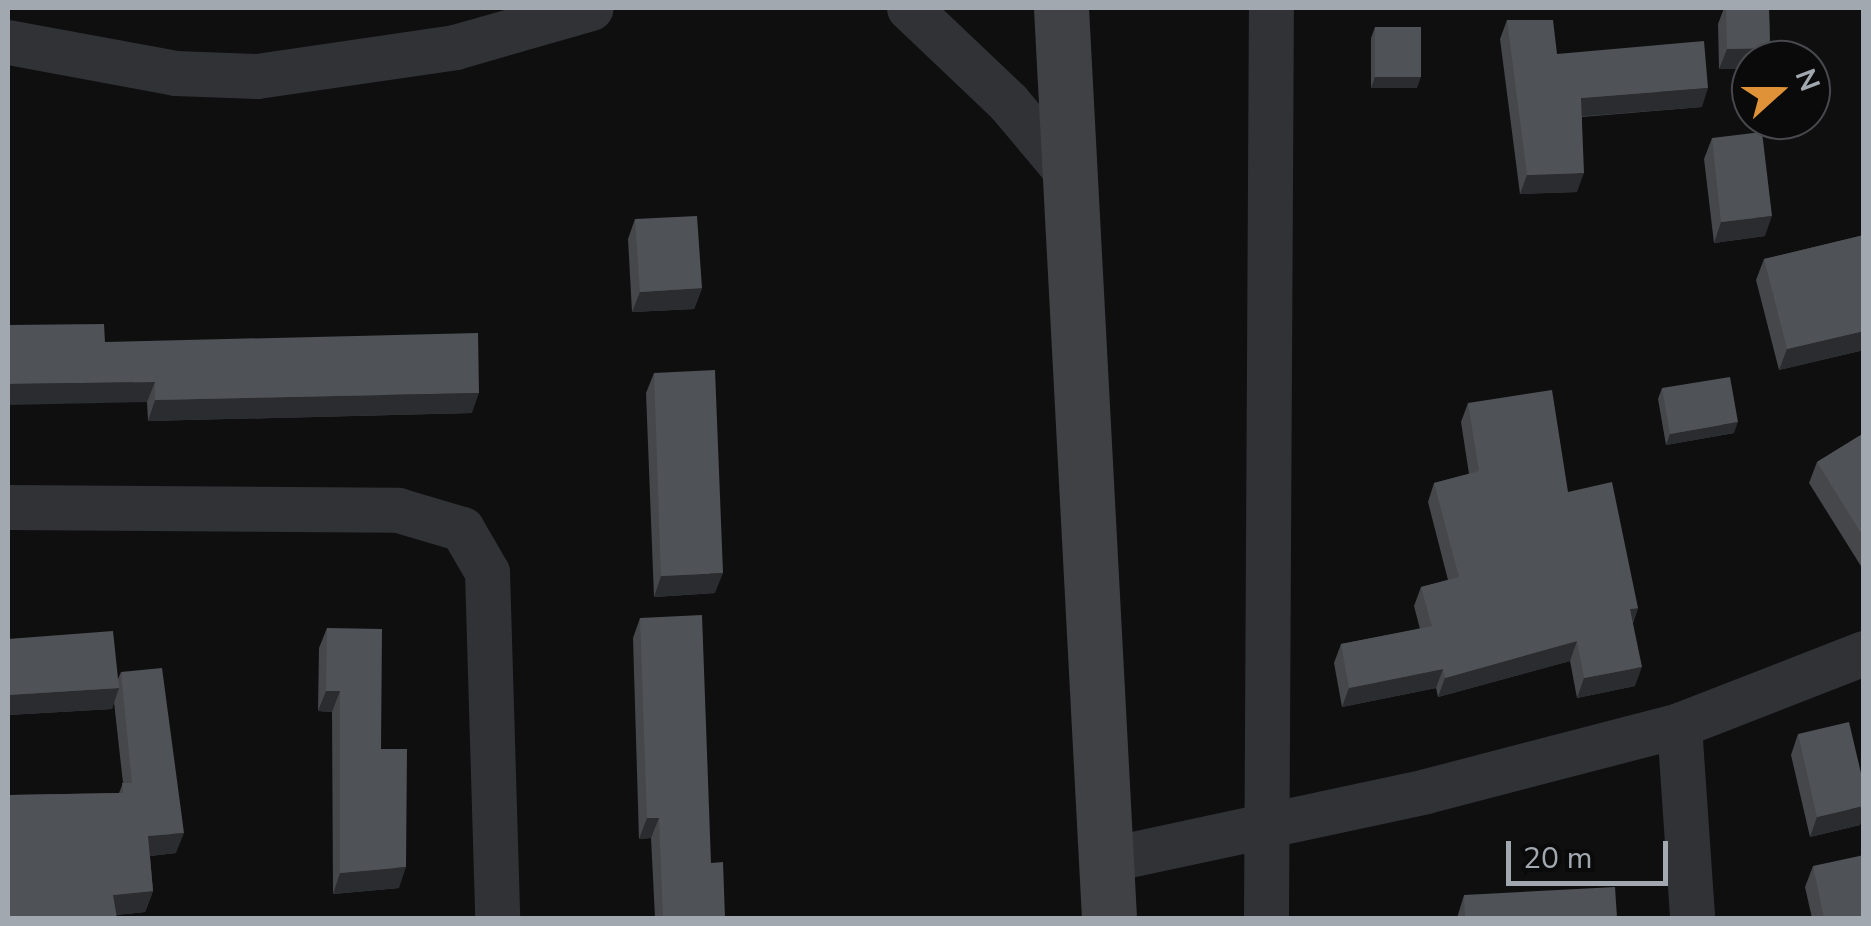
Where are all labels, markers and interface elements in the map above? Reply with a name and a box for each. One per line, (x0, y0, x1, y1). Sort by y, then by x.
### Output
north arrow (1731, 40, 1831, 140)
text: N (1786, 63, 1829, 97)
scale bar (1511, 821, 1674, 883)
text: 20 m (1523, 838, 1592, 879)

